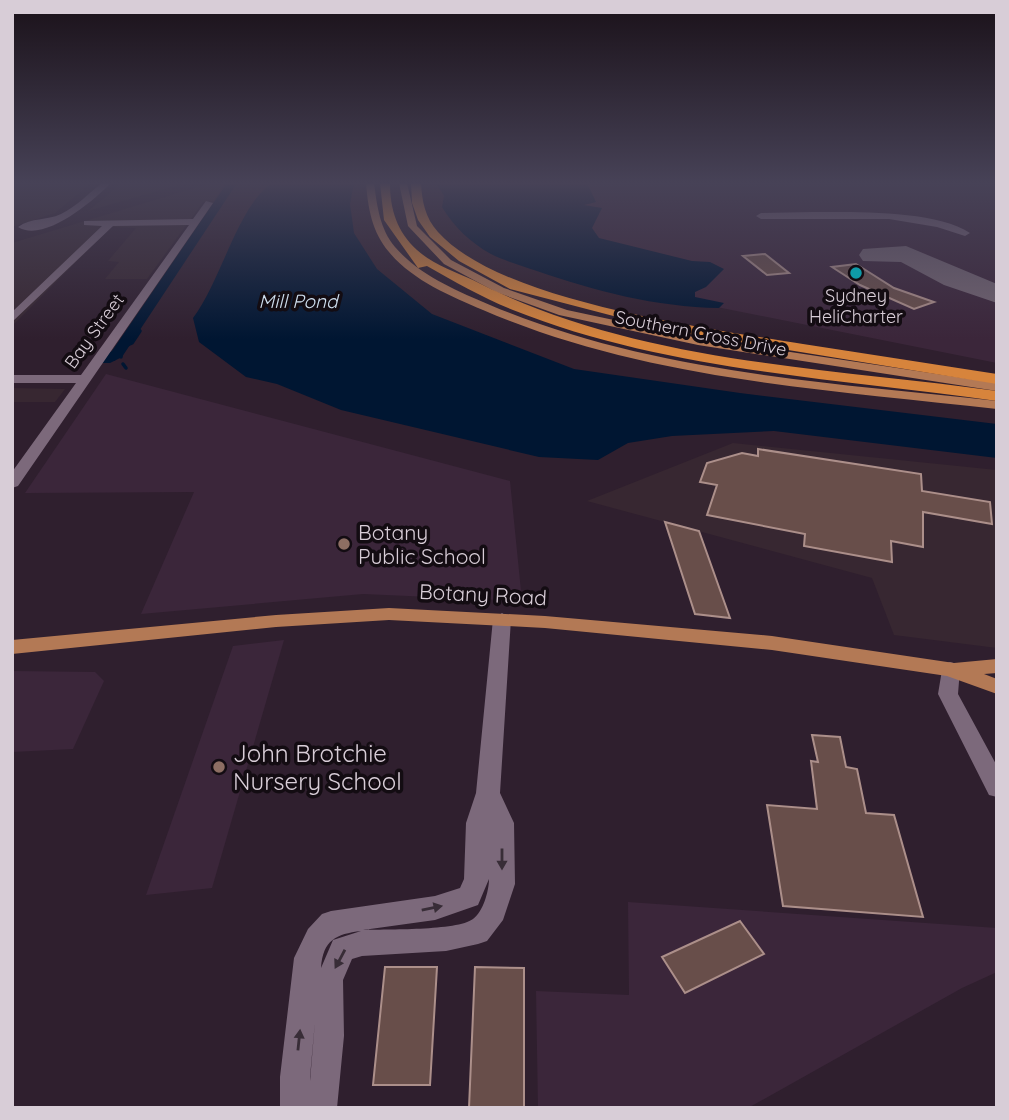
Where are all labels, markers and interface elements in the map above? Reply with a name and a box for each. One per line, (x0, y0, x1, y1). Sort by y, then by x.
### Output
marker: Sydney HeliCharter (848, 265, 864, 281)
place label: Sydney HeliCharter (809, 284, 903, 328)
street label: Bay Street (59, 289, 129, 373)
water label: Mill Pond (259, 289, 340, 313)
street label: Southern Cross Drive (613, 305, 789, 361)
place label: Botany Public School (358, 519, 486, 569)
marker: Botany Public School (336, 536, 352, 552)
street label: Botany Road (418, 578, 548, 610)
place label: John Brotchie Nursery School (233, 738, 402, 796)
marker: John Brotchie Nursery School (211, 759, 227, 775)
one-way arrow (496, 848, 508, 870)
one-way arrow (421, 902, 443, 913)
one-way arrow (334, 949, 346, 969)
one-way arrow (294, 1029, 305, 1051)

